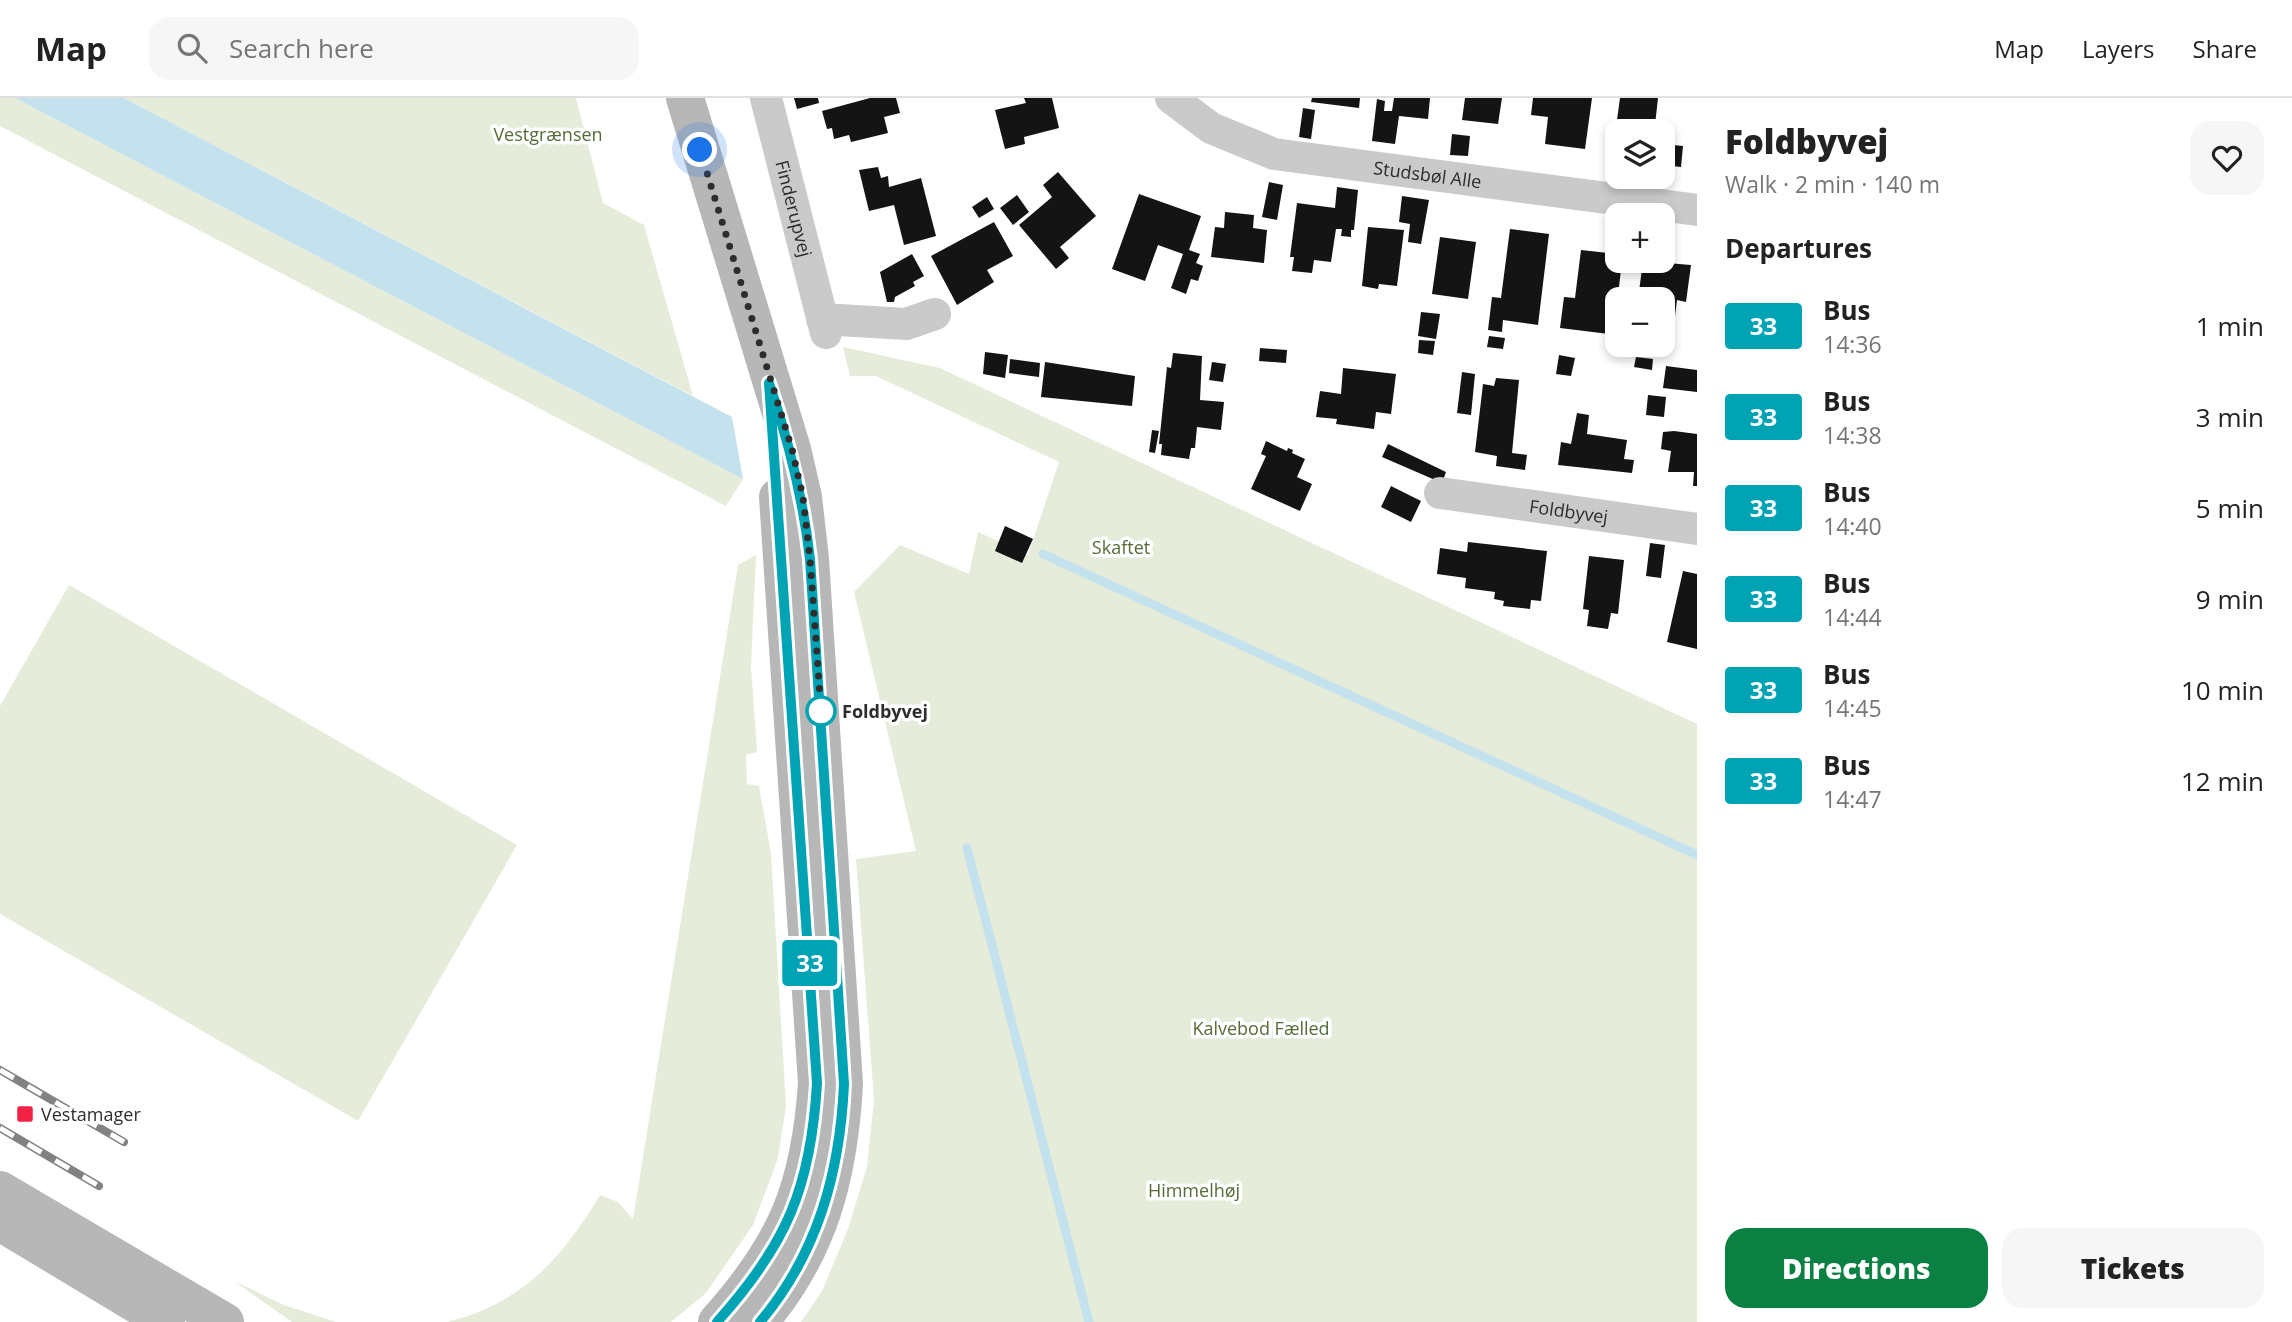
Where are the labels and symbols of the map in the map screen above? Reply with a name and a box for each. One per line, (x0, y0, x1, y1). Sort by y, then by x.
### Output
park label: Vestgrænsen (493, 122, 603, 146)
your location (682, 132, 717, 167)
street label: Studsbøl Alle (1372, 155, 1483, 193)
street label: Finderupvej (770, 157, 818, 259)
street label: Foldbyvej (1528, 494, 1610, 528)
park label: Skaftet (1092, 535, 1150, 559)
marker: Foldbyvej (806, 696, 836, 726)
place label: Foldbyvej (842, 699, 928, 723)
line badge: 33 (778, 940, 842, 986)
park label: Kalvebod Fælled (1192, 1016, 1330, 1040)
place label: Vestamager (41, 1102, 141, 1126)
marker: Vestamager (15, 1104, 35, 1124)
park label: Himmelhøj (1148, 1178, 1240, 1202)

